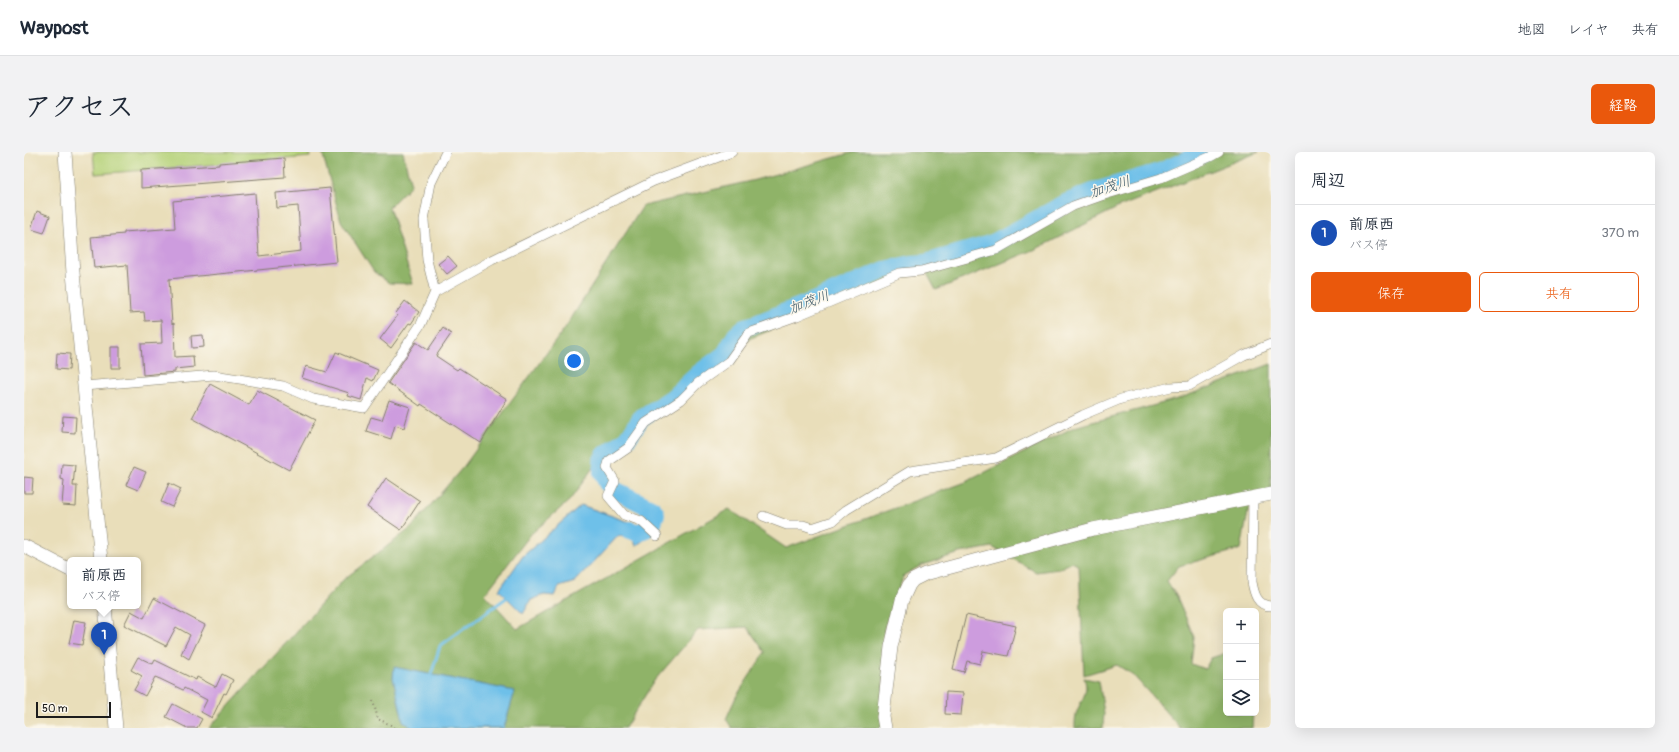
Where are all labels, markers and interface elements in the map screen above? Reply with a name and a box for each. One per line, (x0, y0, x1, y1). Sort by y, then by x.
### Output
text: Waypost (20, 16, 89, 40)
text: 地図 (1518, 21, 1546, 38)
text: レイヤ (1568, 21, 1609, 38)
text: 共有 (1631, 21, 1659, 38)
button: 経路 (1591, 84, 1655, 124)
text: アクセス (24, 90, 134, 125)
text: 周辺 (1311, 170, 1345, 191)
water label: 加茂川 (1087, 172, 1133, 202)
text: 前原西 (1349, 215, 1394, 234)
text: 1 (1321, 225, 1327, 241)
text: 370 m (1602, 225, 1639, 241)
text: バス停 (1349, 237, 1388, 253)
button: 保存 (1311, 272, 1471, 312)
button: 共有 (1479, 272, 1639, 312)
water label: 加茂川 (786, 287, 832, 317)
your location (564, 351, 584, 371)
popup (67, 557, 141, 609)
text: 前原西 (81, 566, 127, 585)
text: バス停 (81, 588, 121, 604)
map controls (1223, 608, 1259, 716)
button: + (1223, 608, 1259, 644)
pin: 1 (91, 622, 117, 655)
button: − (1223, 644, 1259, 680)
button: layers (1223, 680, 1259, 716)
scale bar (36, 700, 111, 719)
text: 50 m (42, 702, 68, 715)

